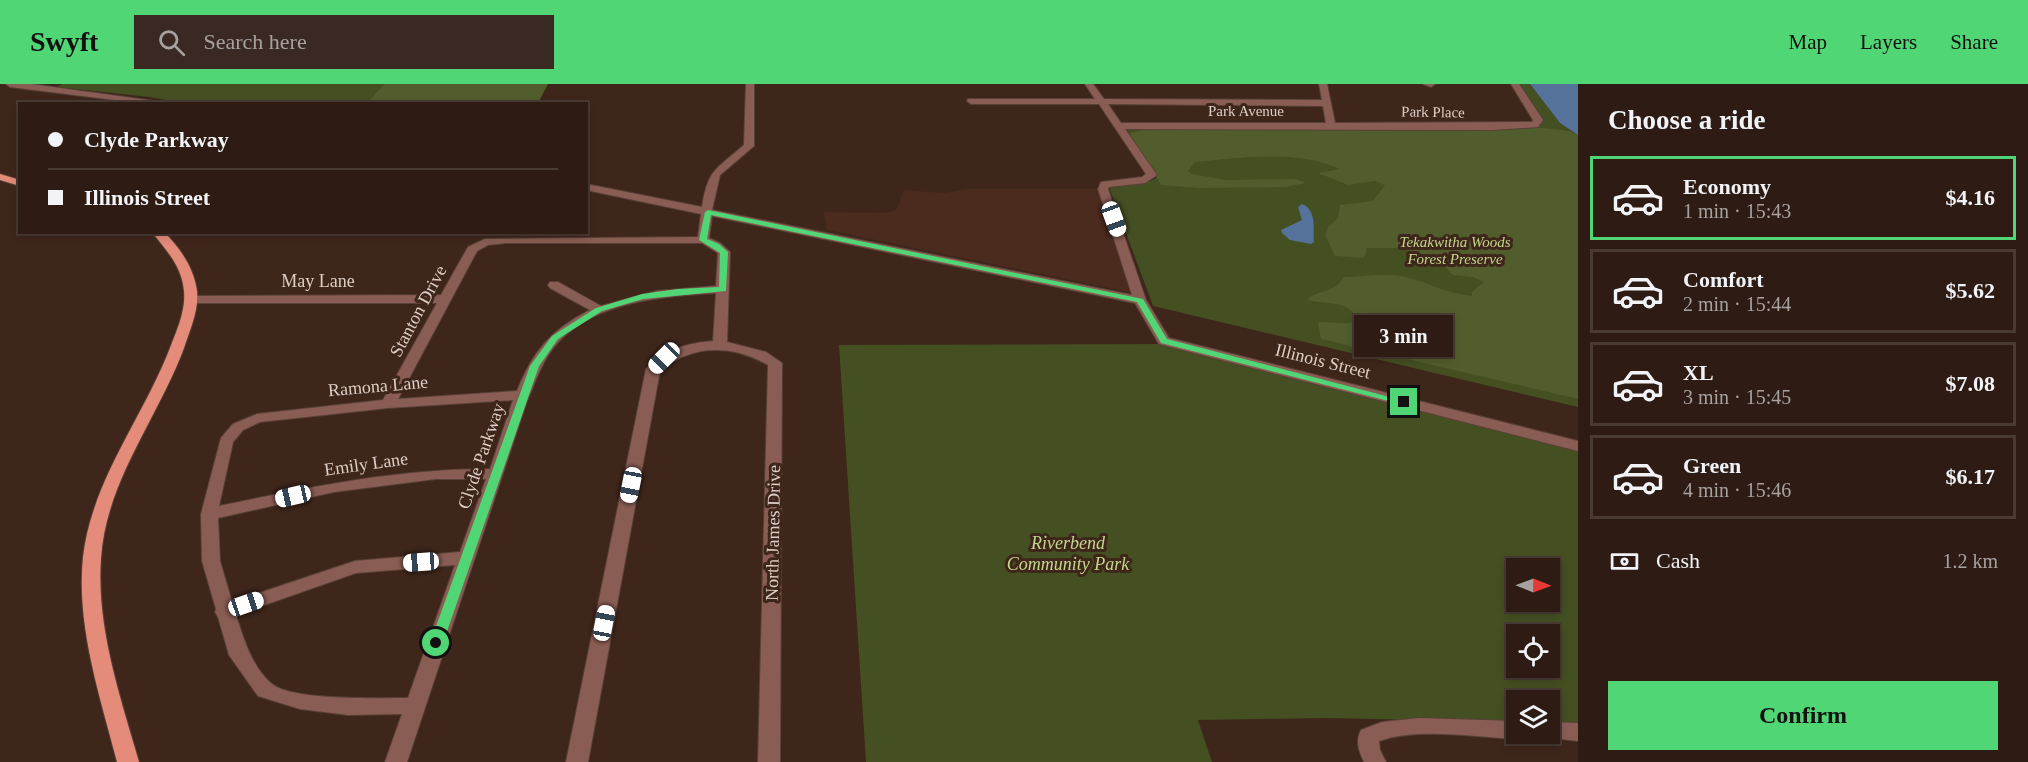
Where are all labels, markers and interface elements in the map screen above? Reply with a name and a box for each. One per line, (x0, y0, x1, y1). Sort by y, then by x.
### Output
search box (134, 15, 554, 69)
text: Swyft (30, 26, 98, 57)
icon: search (155, 26, 188, 59)
text: Search here (203, 29, 307, 54)
text: Map (1789, 30, 1827, 54)
text: Layers (1860, 30, 1917, 54)
text: Share (1950, 30, 1998, 54)
street label: Park Avenue (1208, 103, 1284, 119)
street label: Park Place (1401, 103, 1465, 121)
text: Choose a ride (1608, 105, 1766, 135)
text: Clyde Parkway (84, 127, 229, 152)
icon: car (1611, 171, 1665, 225)
text: Economy (1683, 174, 1771, 199)
text: Illinois Street (84, 185, 210, 210)
text: $4.16 (1946, 185, 1995, 210)
car (1099, 199, 1129, 239)
text: 1 min · 15:43 (1683, 200, 1791, 222)
park label: Tekakwitha Woods Forest Preserve (1400, 234, 1511, 267)
street label: Stanton Drive (386, 262, 450, 360)
icon: car (1611, 264, 1665, 318)
text: Comfort (1683, 267, 1764, 292)
street label: May Lane (281, 271, 355, 291)
text: $5.62 (1946, 278, 1995, 303)
text: 2 min · 15:44 (1683, 293, 1791, 315)
callout: 3 min (1354, 315, 1454, 357)
text: 3 min (1379, 325, 1428, 347)
car (645, 339, 683, 377)
street label: Illinois Street (1273, 340, 1373, 382)
icon: car (1611, 357, 1665, 411)
text: XL (1683, 360, 1714, 385)
text: $7.08 (1946, 371, 1995, 396)
street label: Ramona Lane (327, 372, 429, 400)
text: 3 min · 15:45 (1683, 386, 1791, 408)
route end (1390, 388, 1417, 415)
street label: Clyde Parkway (454, 401, 508, 511)
street label: Emily Lane (323, 448, 409, 480)
icon: car (1611, 450, 1665, 504)
text: Green (1683, 453, 1741, 478)
text: $6.17 (1946, 464, 1995, 489)
street label: North James Drive (762, 465, 784, 601)
car (619, 466, 643, 504)
text: 4 min · 15:46 (1683, 479, 1791, 501)
car (273, 483, 313, 509)
park label: Riverbend Community Park (1007, 533, 1130, 574)
icon: cash (1608, 545, 1641, 578)
text: Cash (1656, 548, 1700, 573)
text: 1.2 km (1942, 550, 1998, 572)
car (402, 552, 440, 572)
north arrow (1506, 558, 1560, 612)
map controls (1506, 558, 1560, 744)
car (226, 590, 266, 618)
car (592, 604, 616, 642)
button: locate (1506, 624, 1560, 678)
route start (422, 629, 449, 656)
button: Confirm (1608, 681, 1998, 750)
button: layers (1506, 690, 1560, 744)

